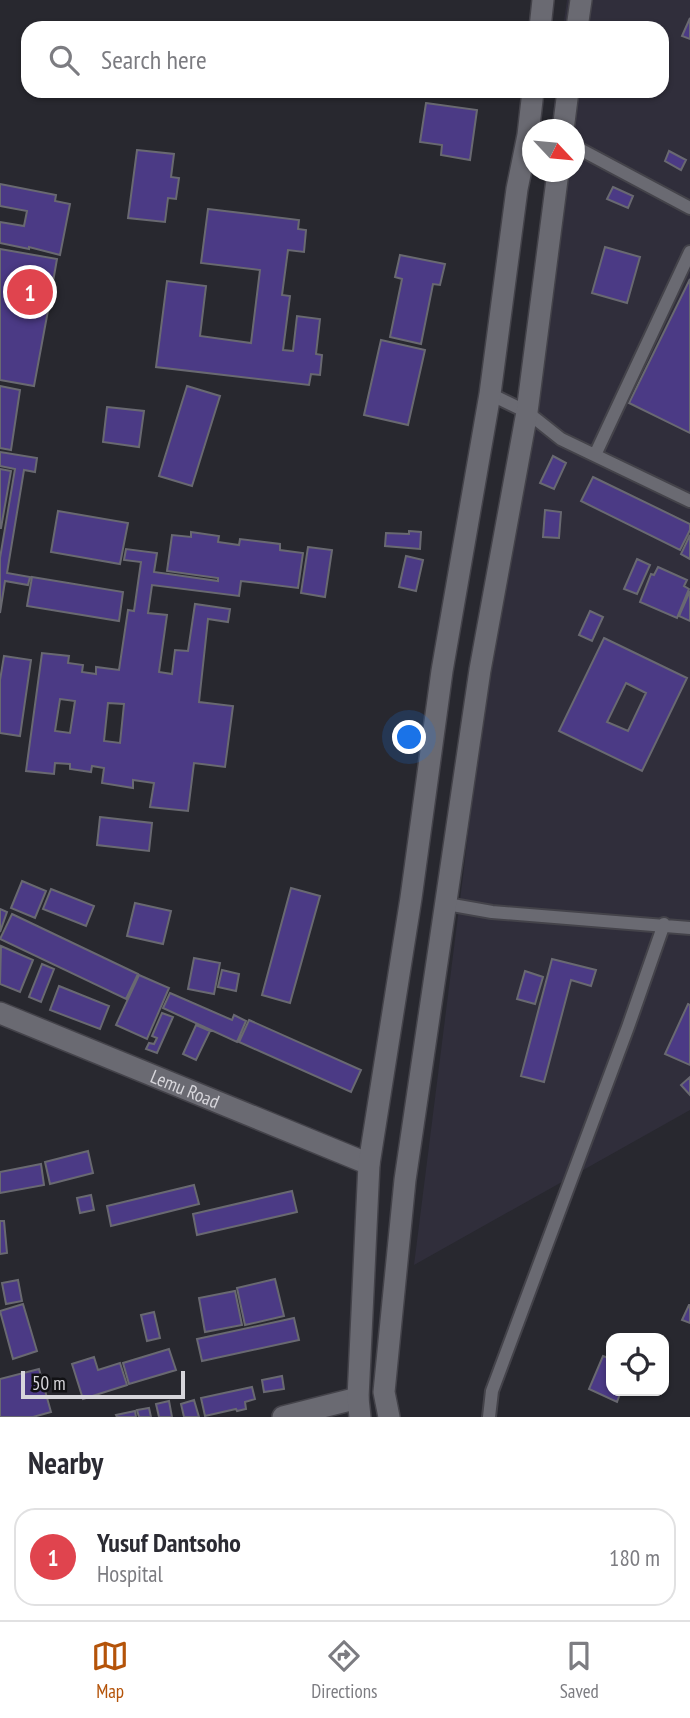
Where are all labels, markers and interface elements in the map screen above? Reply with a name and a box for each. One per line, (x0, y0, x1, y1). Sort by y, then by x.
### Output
search box (21, 21, 669, 98)
icon: search (45, 41, 83, 79)
text: Search here (101, 43, 207, 76)
north arrow (522, 119, 585, 182)
pin: 1 (7, 266, 53, 318)
your location (392, 720, 426, 754)
street label: Lemu Road (147, 1064, 223, 1113)
map controls (606, 1333, 669, 1396)
button: locate (606, 1333, 669, 1396)
scale bar (21, 1368, 186, 1400)
text: 50 m (32, 1371, 66, 1395)
text: Nearby (28, 1443, 103, 1482)
text: Yusuf Dantsoho (97, 1526, 241, 1559)
text: 1 (48, 1543, 59, 1572)
text: 180 m (609, 1543, 660, 1572)
text: Hospital (97, 1559, 163, 1588)
tab: Map (91, 1637, 129, 1703)
tab: Directions (311, 1637, 377, 1703)
tab: Saved (560, 1637, 599, 1703)

